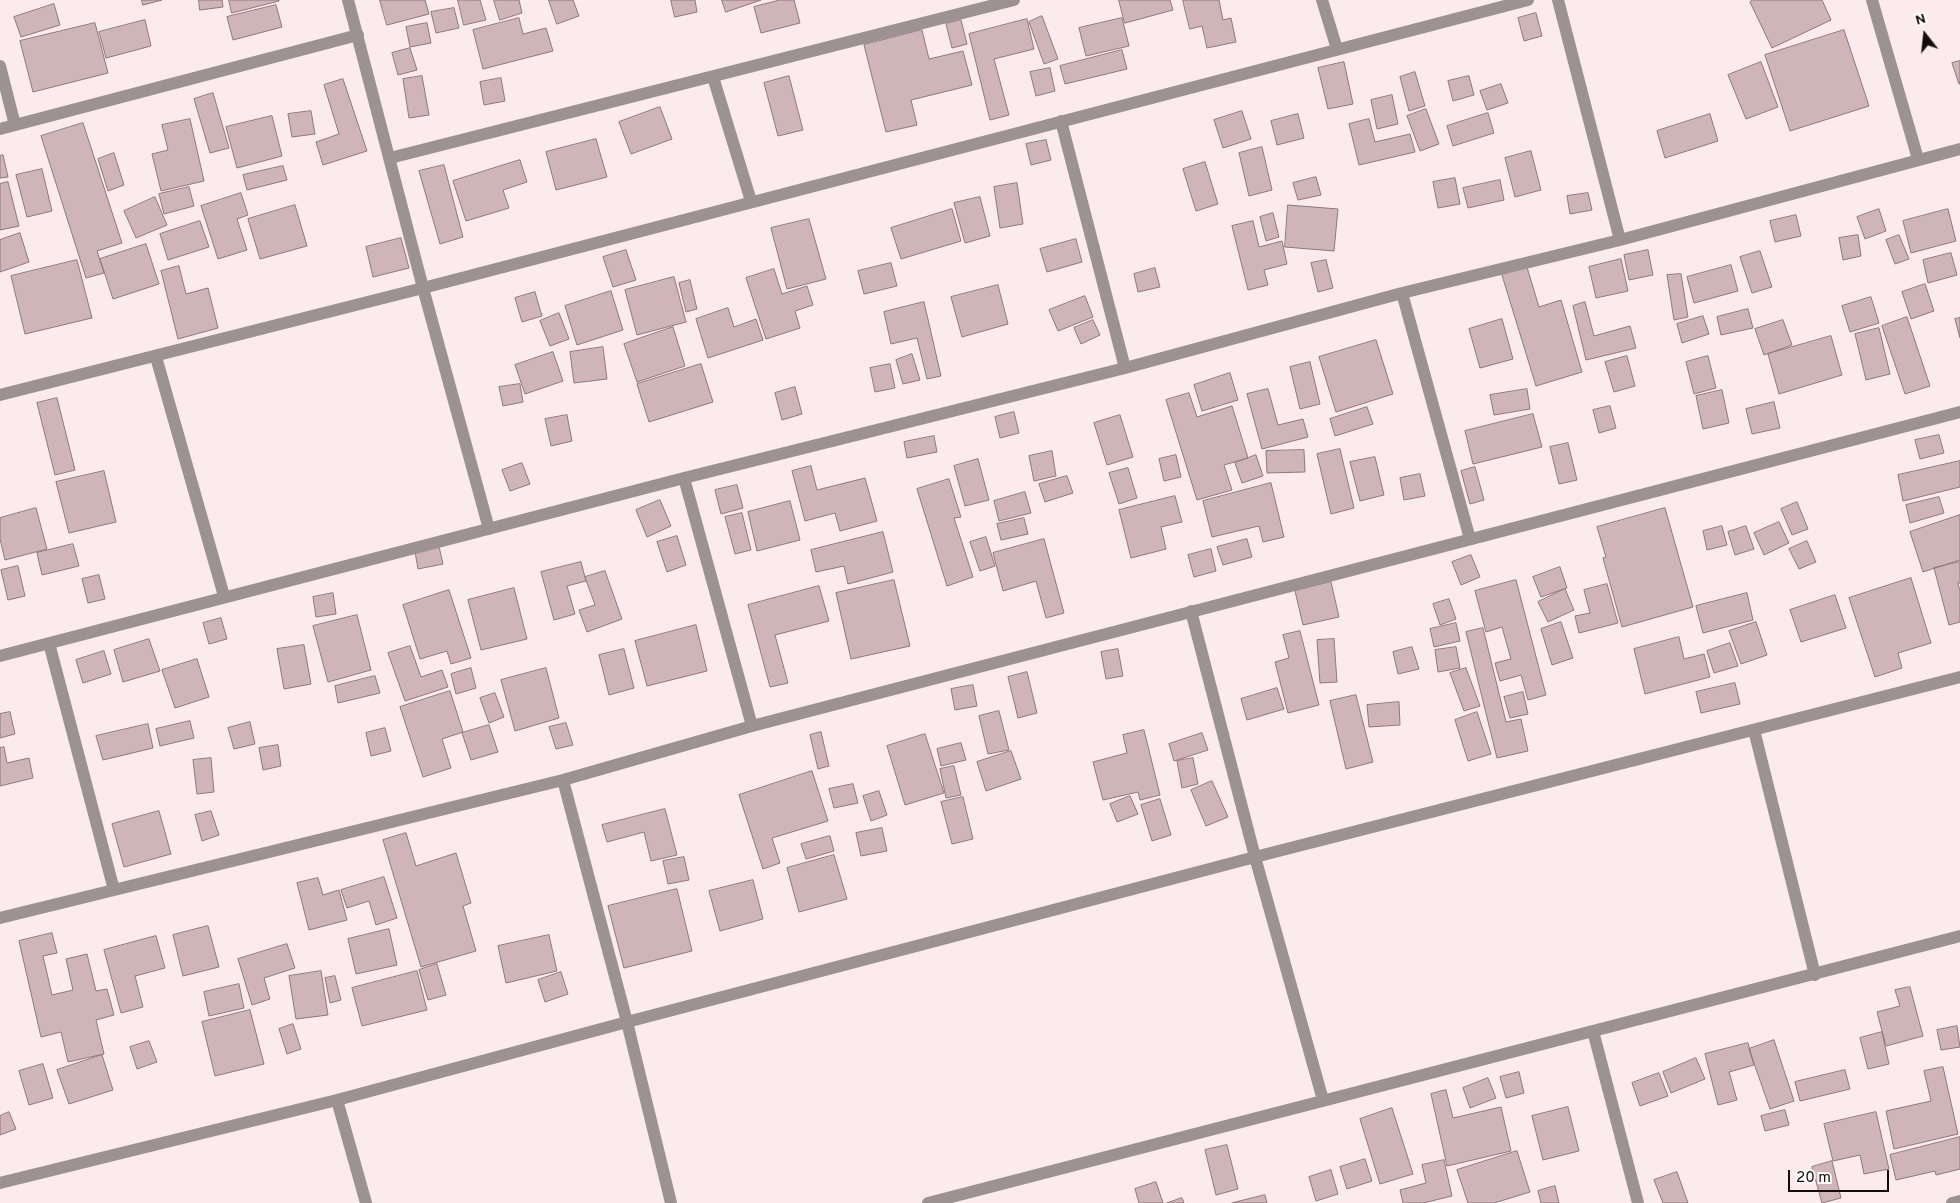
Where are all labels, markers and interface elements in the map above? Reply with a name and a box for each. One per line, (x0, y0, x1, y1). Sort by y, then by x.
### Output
north arrow (1900, 10, 1950, 60)
text: N (1914, 11, 1928, 30)
scale bar (1790, 1160, 1891, 1192)
text: 20 m (1796, 1169, 1831, 1188)

